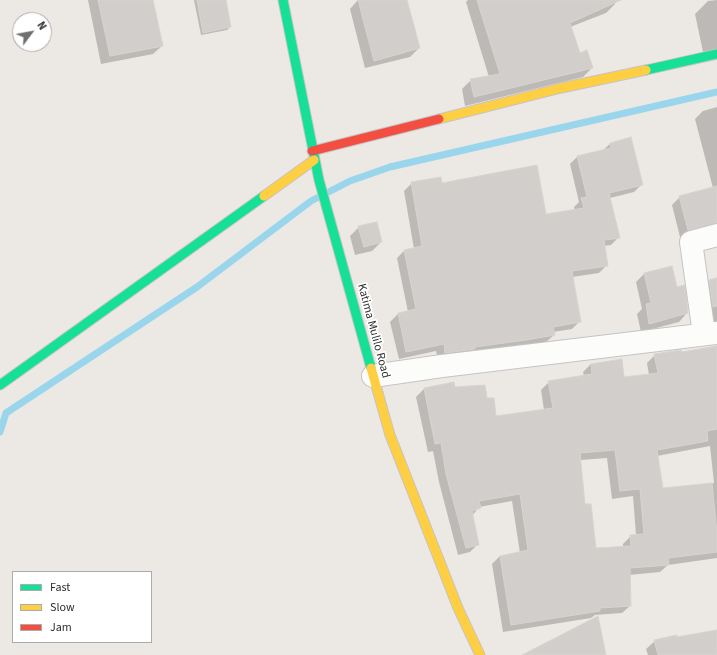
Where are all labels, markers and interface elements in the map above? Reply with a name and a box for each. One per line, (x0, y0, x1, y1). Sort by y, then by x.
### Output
north arrow (12, 12, 52, 52)
text: N (33, 19, 50, 33)
street label: Katima Mulilo Road (353, 282, 393, 380)
legend (12, 571, 152, 643)
text: Fast (50, 579, 70, 596)
text: Slow (50, 599, 75, 616)
text: Jam (50, 619, 72, 636)

